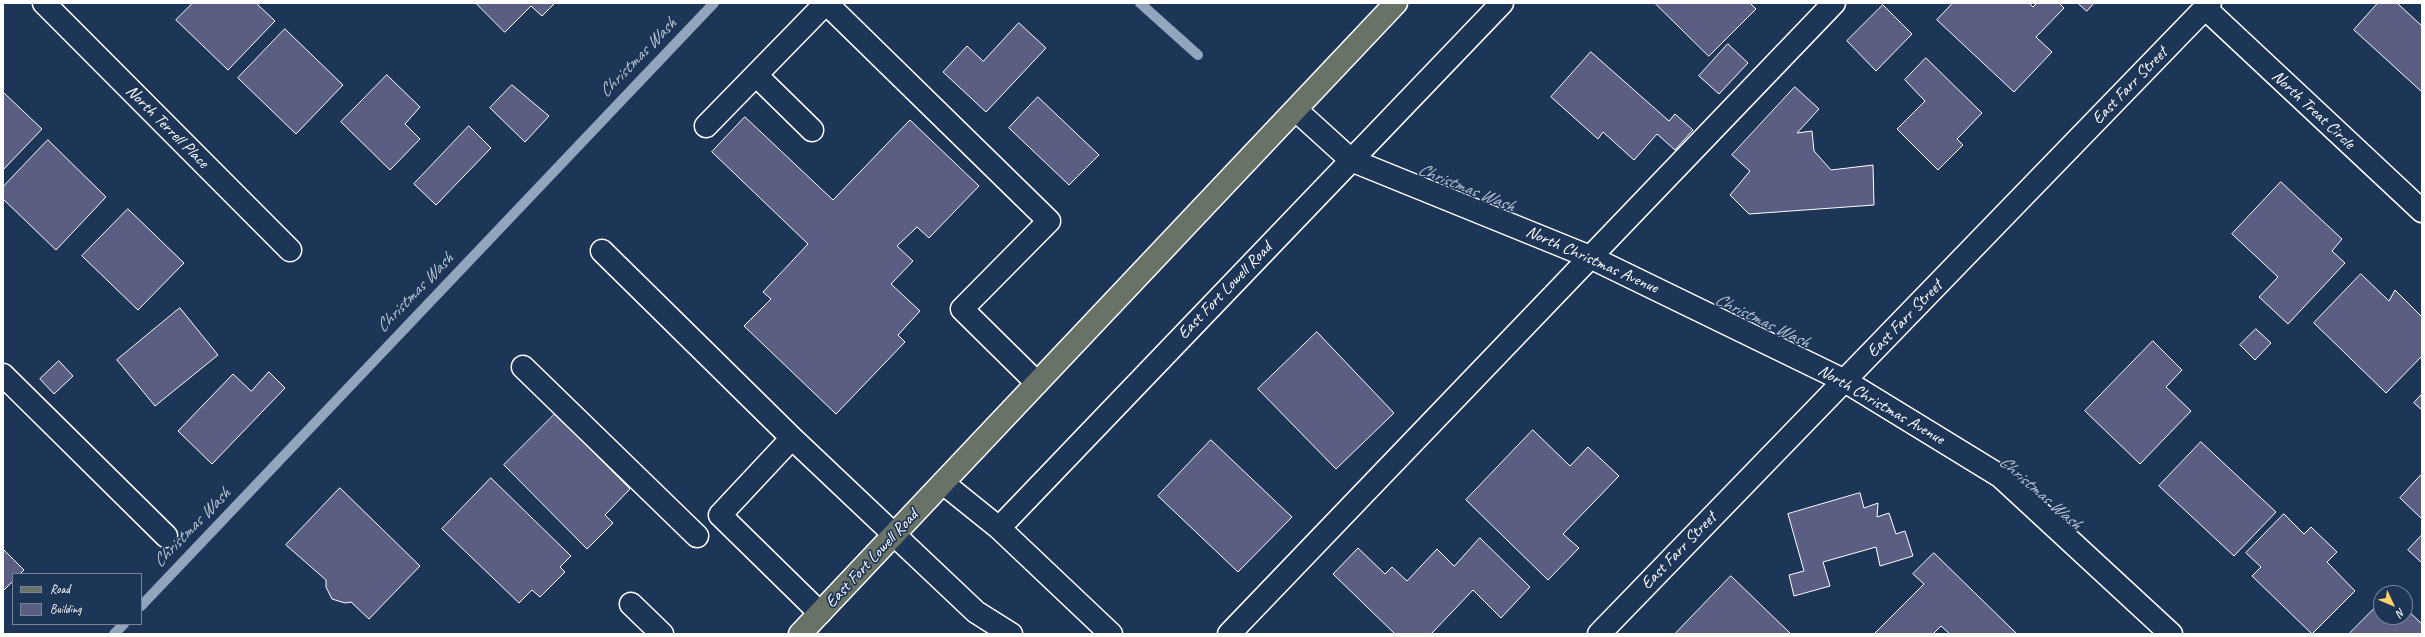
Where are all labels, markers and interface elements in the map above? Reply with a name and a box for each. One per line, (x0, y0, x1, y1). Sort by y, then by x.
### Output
water label: Christmas Wash (595, 14, 681, 102)
street label: East Farr Street (2088, 43, 2172, 129)
street label: North Treat Circle (2267, 66, 2359, 154)
street label: North Terrell Place (121, 81, 213, 173)
water label: Christmas Wash (1414, 159, 1518, 217)
street label: North Christmas Avenue (1523, 222, 1661, 298)
street label: East Fort Lowell Road (1174, 238, 1276, 344)
water label: Christmas Wash (372, 249, 458, 337)
street label: East Farr Street (1863, 276, 1947, 362)
water label: Christmas Wash (1711, 289, 1813, 353)
street label: North Christmas Avenue (1814, 361, 1948, 449)
water label: Christmas Wash (1994, 451, 2086, 535)
water label: Christmas Wash (149, 484, 235, 572)
street label: East Fort Lowell Road (821, 506, 923, 612)
street label: East Farr Street (1637, 508, 1721, 594)
legend (12, 573, 142, 625)
text: Road (50, 581, 70, 597)
north arrow (2373, 585, 2413, 625)
text: Building (50, 601, 82, 617)
text: N (2394, 605, 2408, 620)

